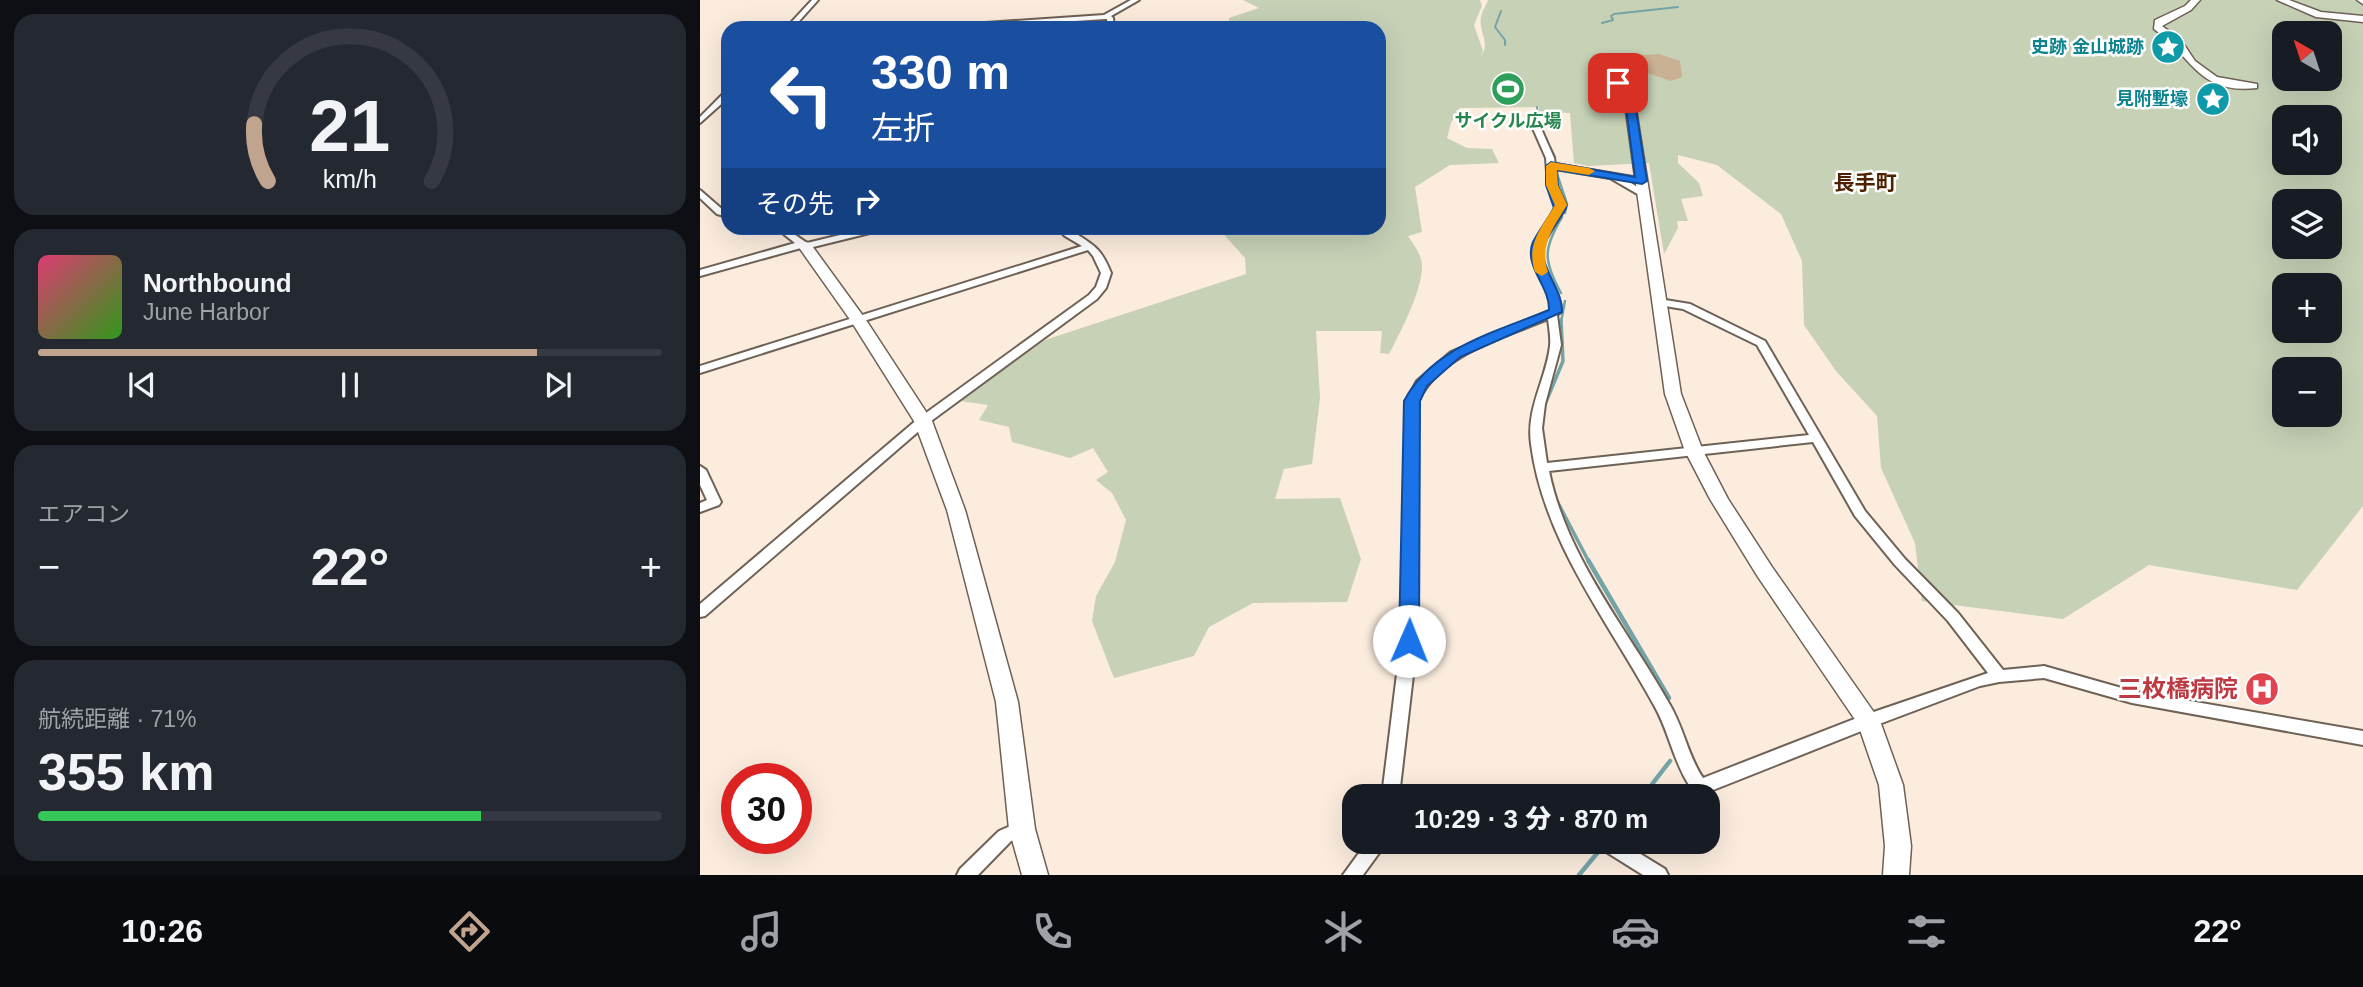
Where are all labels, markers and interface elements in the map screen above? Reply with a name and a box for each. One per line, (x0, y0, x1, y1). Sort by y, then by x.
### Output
north arrow (2272, 21, 2342, 91)
map controls (2272, 21, 2342, 427)
place icon: 史跡 金山城跡 (2149, 28, 2187, 66)
place label: 史跡 金山城跡 (2031, 37, 2144, 57)
text: 330 m (871, 45, 1010, 99)
icon: left (756, 49, 847, 140)
pin (1588, 53, 1648, 113)
icon: arrive (1599, 64, 1637, 102)
sports icon: サイクル広場 (1489, 70, 1527, 108)
place icon: 見附塹壕 (2194, 80, 2232, 118)
text: 21 (310, 85, 390, 166)
place label: 見附塹壕 (2116, 89, 2188, 109)
button: sound (2272, 105, 2342, 175)
text: 左折 (871, 110, 935, 146)
place label: サイクル広場 (1454, 111, 1562, 131)
text: km/h (323, 164, 377, 192)
district label: 長手町 (1834, 171, 1897, 194)
icon: right (848, 182, 886, 220)
text: その先 (756, 189, 834, 219)
button: layers (2272, 189, 2342, 259)
text: Northbound (143, 268, 292, 298)
button: + (2272, 273, 2342, 343)
text: June Harbor (143, 299, 270, 325)
button: − (2272, 357, 2342, 427)
icon: previous (123, 366, 161, 404)
icon: pause (331, 366, 369, 404)
icon: next (539, 366, 577, 404)
text: エアコン (38, 501, 130, 527)
text: 22° (311, 538, 389, 596)
text: − (38, 546, 60, 588)
text: + (640, 546, 662, 588)
position arrow (1372, 604, 1446, 678)
hospital icon: 三枚橋病院 (2243, 670, 2281, 708)
place label: 三枚橋病院 (2118, 675, 2238, 702)
text: 航続距離 · 71% (38, 706, 196, 732)
text: 355 km (38, 743, 214, 801)
speed limit sign: 30 (721, 763, 812, 854)
text: 10:29 · 3 分 · 870 m (1414, 804, 1648, 834)
icon: directions (445, 907, 494, 956)
icon: music (737, 907, 786, 956)
icon: phone (1028, 907, 1077, 956)
icon: climate (1319, 907, 1368, 956)
icon: car (1611, 907, 1660, 956)
icon: filters (1902, 907, 1951, 956)
text: 10:26 (121, 913, 203, 949)
text: 22° (2193, 913, 2242, 949)

